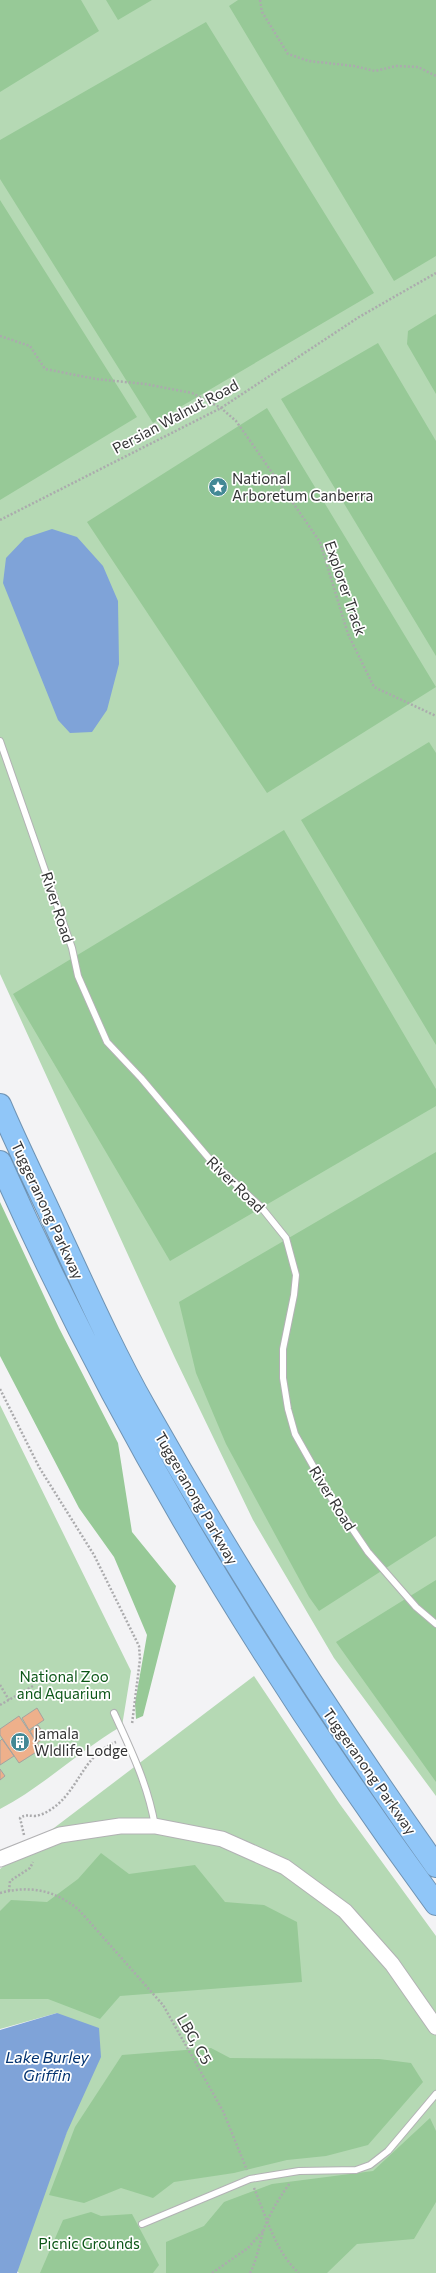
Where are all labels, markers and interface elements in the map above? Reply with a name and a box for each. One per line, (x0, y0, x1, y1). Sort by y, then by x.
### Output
street label: Persian Walnut Road (109, 375, 241, 457)
place label: National Arboretum Canberra (232, 469, 373, 504)
place icon: National Arboretum Canberra (207, 476, 229, 498)
street label: Explorer Track (321, 538, 371, 638)
street label: River Road (38, 869, 78, 945)
street label: Tuggeranong Parkway (8, 1138, 88, 1282)
street label: River Road (203, 1152, 269, 1216)
street label: Tuggeranong Parkway (152, 1428, 242, 1568)
street label: River Road (306, 1462, 360, 1534)
park label: National Zoo and Aquarium (17, 1667, 111, 1702)
street label: Tuggeranong Parkway (320, 1704, 421, 1838)
place label: Jamala Wldlife Lodge (34, 1724, 128, 1759)
building icon: Jamala Wldlife Lodge (9, 1731, 31, 1753)
street label: LBG, C5 (174, 2011, 216, 2067)
water label: Lake Burley Griffin (5, 2047, 90, 2084)
park label: Picnic Grounds (38, 2234, 140, 2252)

